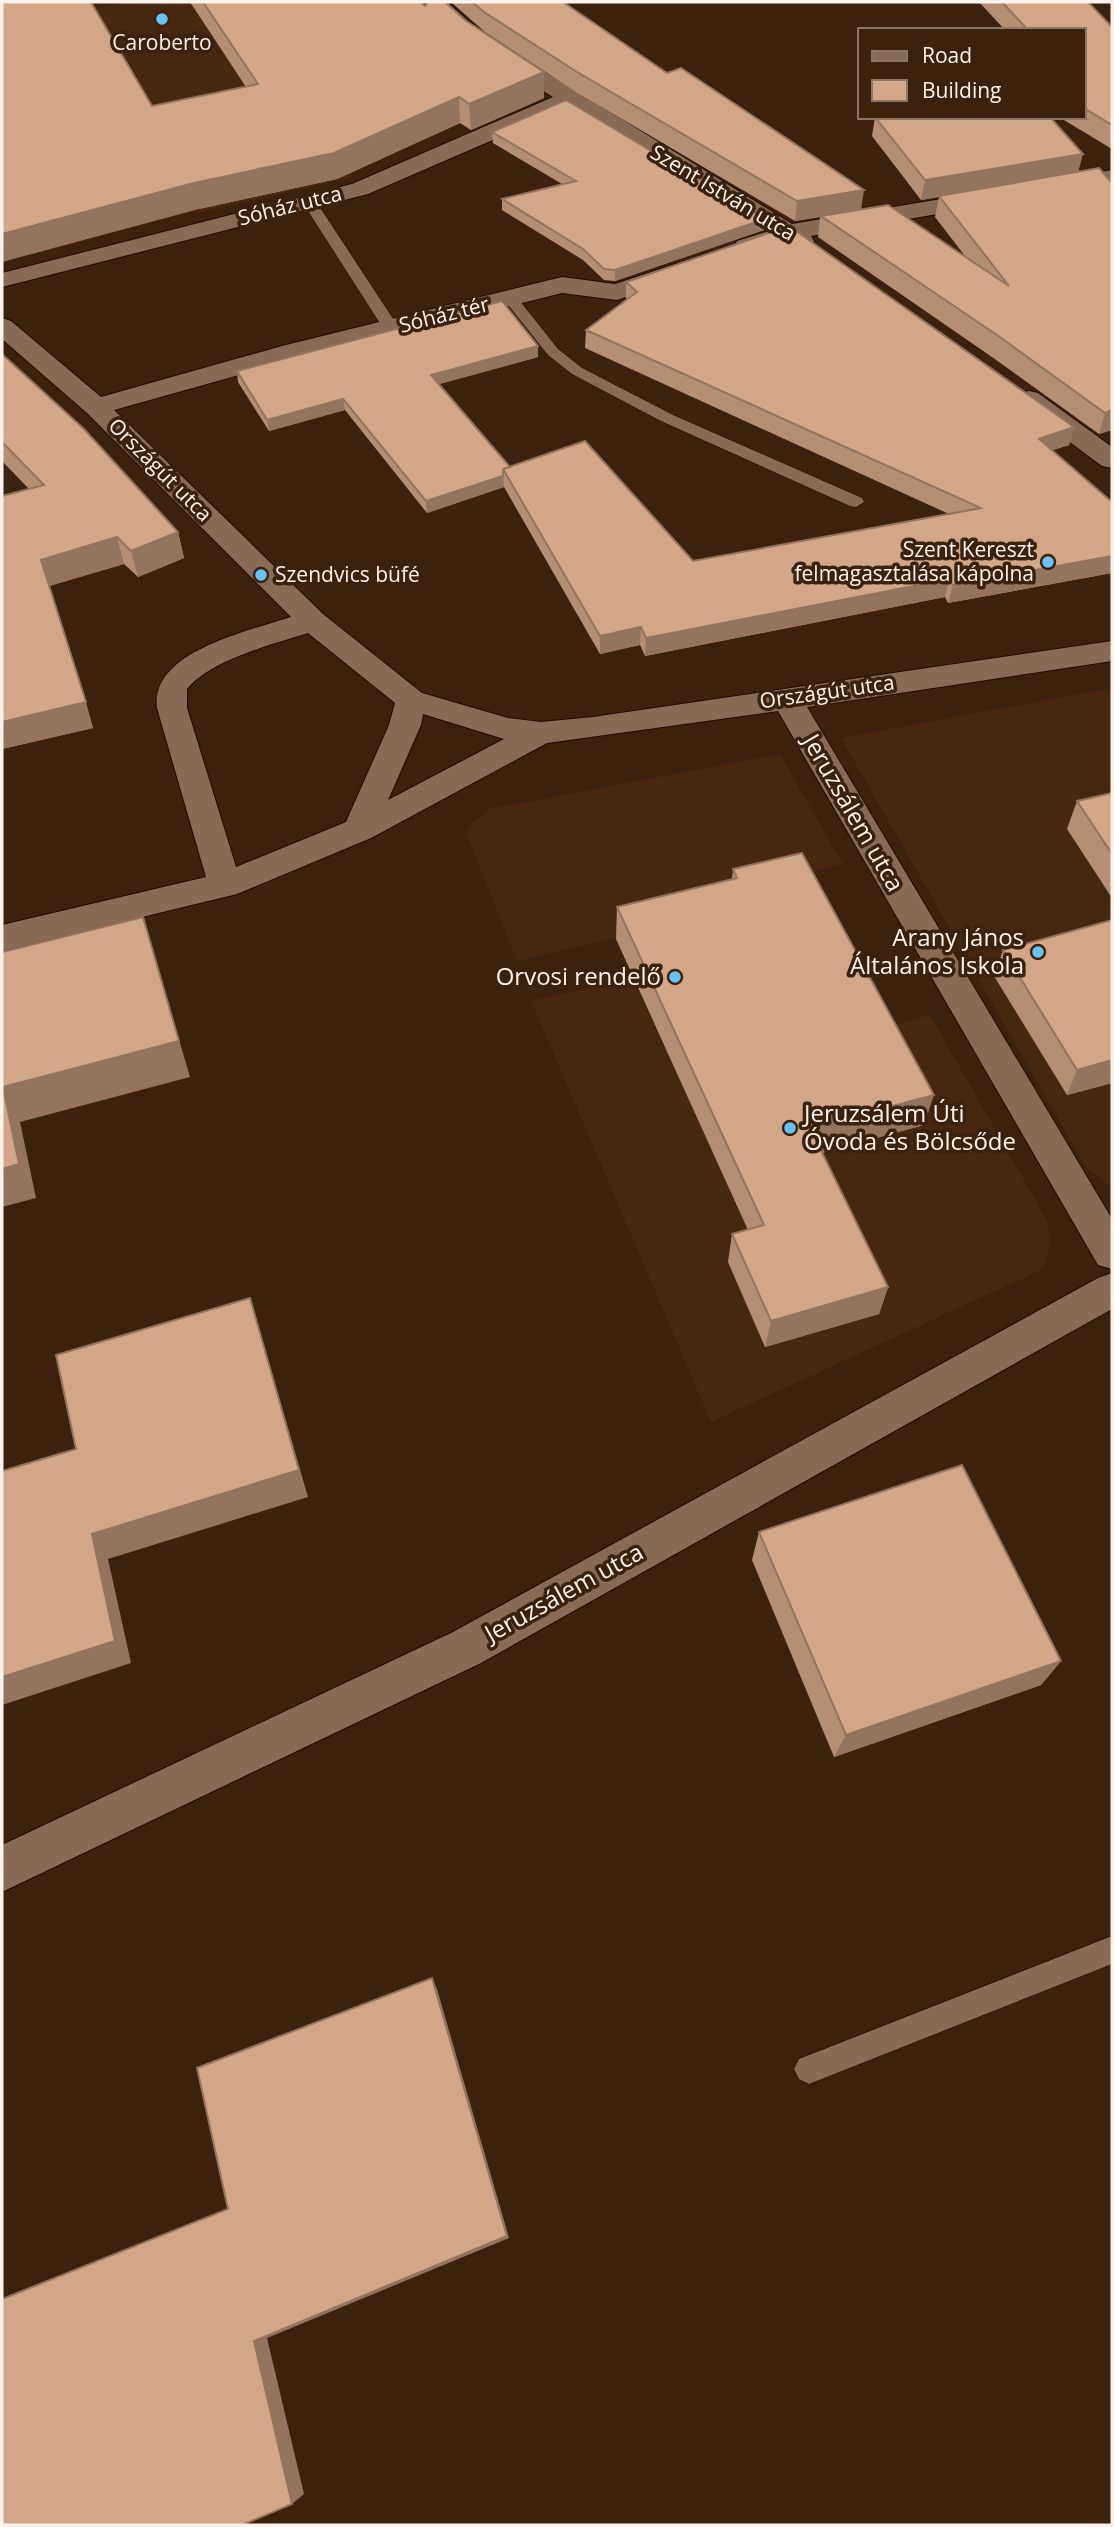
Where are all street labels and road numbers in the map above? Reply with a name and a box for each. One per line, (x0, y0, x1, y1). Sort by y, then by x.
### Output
street label: Szent István utca (646, 138, 801, 247)
street label: Sóház utca (235, 179, 345, 231)
street label: Sóház tér (396, 289, 492, 339)
street label: Országút utca (103, 411, 219, 527)
street label: Országút utca (758, 668, 896, 714)
street label: Jeruzsálem utca (795, 726, 913, 897)
street label: Jeruzsálem utca (476, 1534, 648, 1650)

